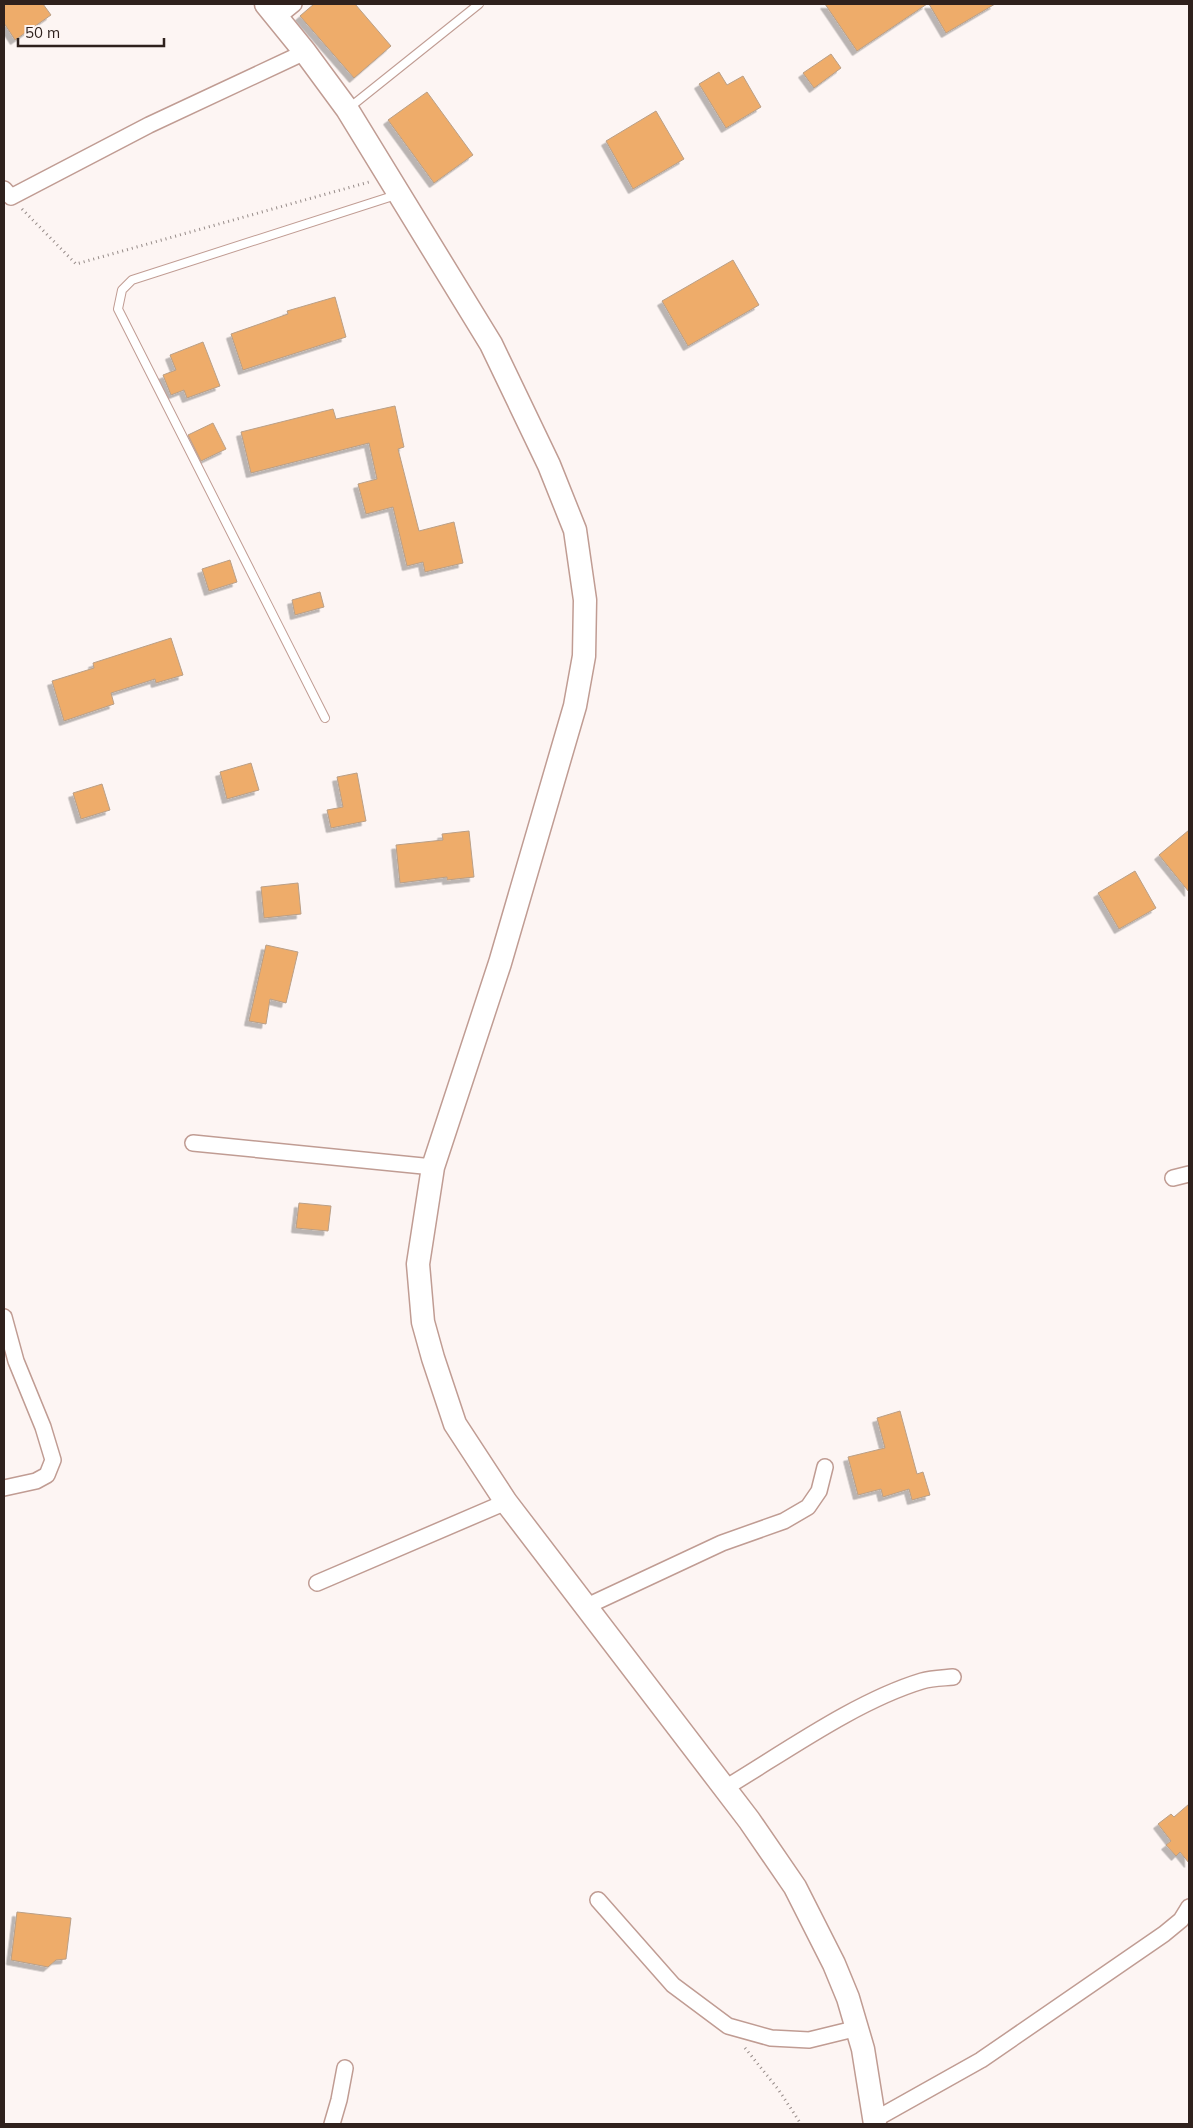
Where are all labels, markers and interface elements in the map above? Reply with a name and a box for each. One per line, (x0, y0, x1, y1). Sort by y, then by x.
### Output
scale bar (18, 15, 164, 47)
text: 50 m (25, 23, 60, 42)

